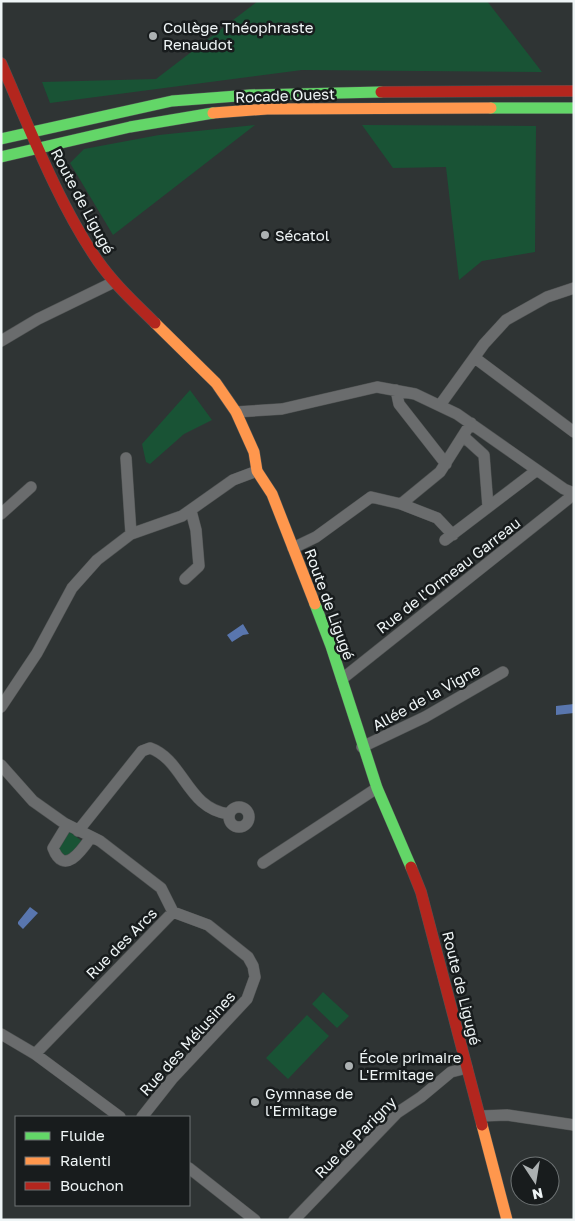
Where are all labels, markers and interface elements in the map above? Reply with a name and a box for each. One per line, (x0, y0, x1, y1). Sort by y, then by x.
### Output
place label: Collège Théophraste Renaudot (163, 18, 314, 53)
marker: Collège Théophraste Renaudot (147, 30, 159, 42)
street label: Rocade Ouest (235, 84, 335, 106)
street label: Route de Ligugé (48, 145, 119, 257)
place label: Sécatol (275, 226, 330, 244)
marker: Sécatol (259, 229, 271, 241)
street label: Rue de l'Ormeau Garreau (372, 513, 524, 637)
street label: Route de Ligugé (302, 546, 359, 662)
street label: Allée de la Vigne (369, 660, 483, 734)
street label: Rue des Arcs (82, 904, 160, 982)
street label: Route de Ligugé (439, 929, 485, 1047)
street label: Rue des Mélusines (135, 987, 239, 1099)
place label: École primaire L'Ermitage (359, 1048, 462, 1083)
marker: École primaire L'Ermitage (343, 1060, 355, 1072)
place label: Gymnase de l'Ermitage (265, 1084, 354, 1119)
street label: Rue de Parigny (311, 1092, 400, 1181)
marker: Gymnase de l'Ermitage (249, 1096, 261, 1108)
legend (15, 1116, 190, 1206)
text: Fluide (60, 1126, 105, 1144)
text: Ralenti (60, 1151, 111, 1169)
north arrow (510, 1156, 560, 1206)
text: Bouchon (60, 1176, 124, 1194)
text: N (531, 1185, 545, 1204)

